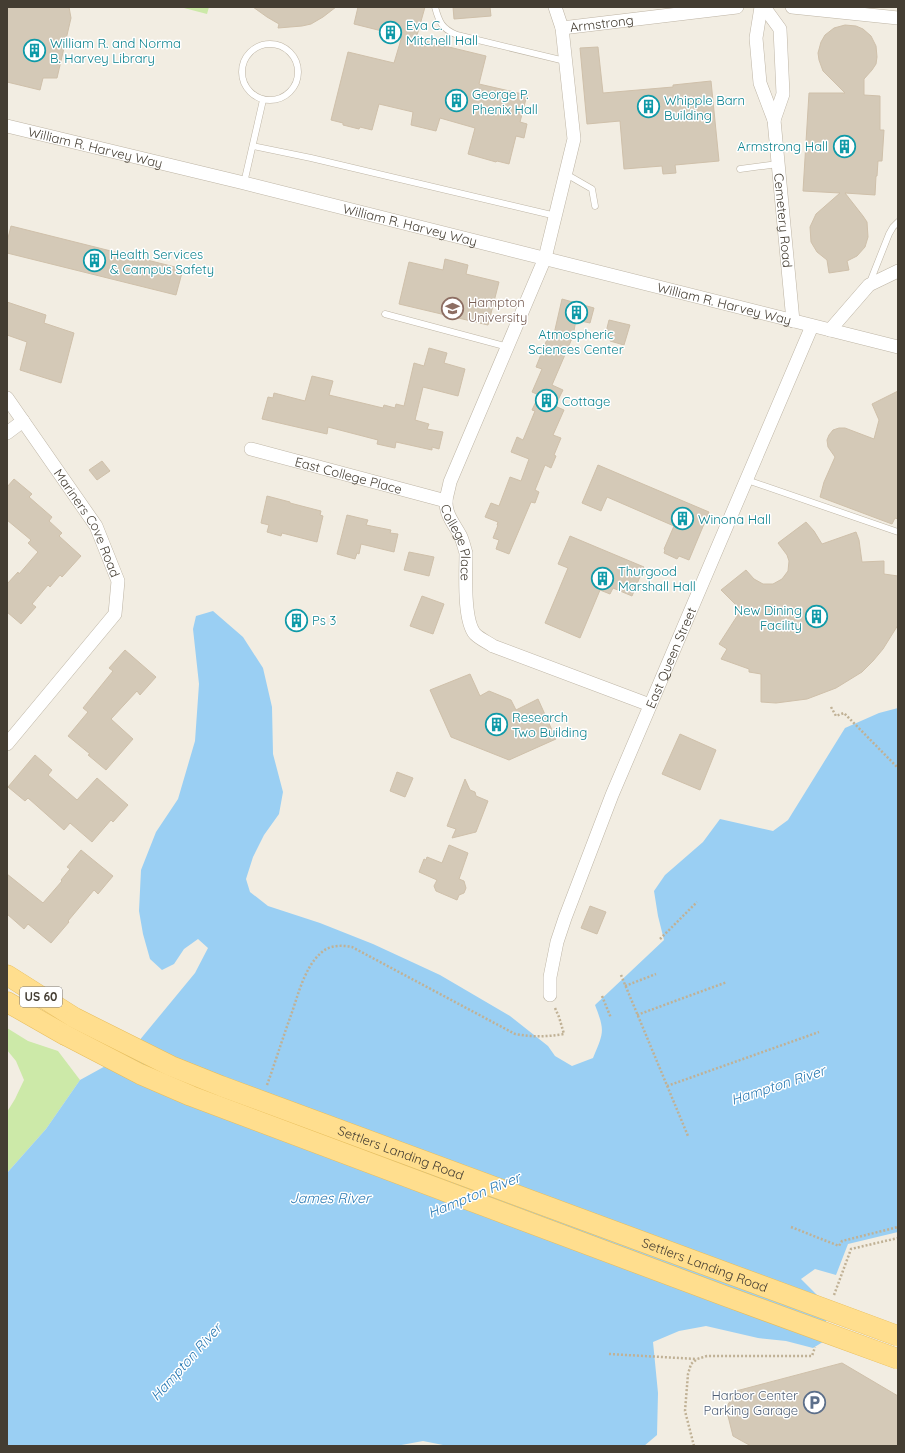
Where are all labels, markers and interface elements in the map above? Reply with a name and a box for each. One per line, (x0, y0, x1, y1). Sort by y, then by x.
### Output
street label: Armstrong (569, 11, 634, 35)
place label: Eva C. Mitchell Hall (406, 17, 478, 48)
building icon: Eva C. Mitchell Hall (378, 19, 404, 45)
place label: William R. and Norma B. Harvey Library (50, 35, 181, 66)
building icon: William R. and Norma B. Harvey Library (22, 37, 48, 63)
place label: George P. Phenix Hall (472, 86, 538, 117)
building icon: George P. Phenix Hall (443, 88, 469, 114)
place label: Whipple Barn Building (664, 92, 745, 123)
building icon: Whipple Barn Building (636, 94, 662, 120)
street label: William R. Harvey Way (27, 123, 164, 171)
building icon: Armstrong Hall (831, 133, 857, 159)
place label: Armstrong Hall (737, 138, 828, 154)
street label: Cemetery Road (771, 172, 796, 268)
street label: William R. Harvey Way (341, 200, 479, 249)
place label: Health Services & Campus Safety (110, 246, 214, 277)
building icon: Health Services & Campus Safety (82, 248, 108, 274)
street label: William R. Harvey Way (656, 279, 793, 328)
place label: Hampton University (468, 294, 527, 325)
school or university icon: Hampton University (439, 296, 465, 322)
building icon: Atmospheric Sciences Center (563, 299, 589, 325)
place label: Atmospheric Sciences Center (528, 326, 624, 357)
building icon: Cottage (534, 388, 560, 414)
place label: Cottage (562, 393, 610, 409)
street label: East College Place (293, 453, 404, 497)
street label: Mariners Cove Road (51, 466, 124, 579)
street label: College Place (438, 503, 475, 581)
building icon: Winona Hall (669, 506, 695, 532)
place label: Winona Hall (698, 511, 771, 527)
place label: Thurgood Marshall Hall (618, 563, 696, 594)
building icon: Thurgood Marshall Hall (589, 565, 615, 591)
place label: New Dining Facility (734, 602, 802, 633)
building icon: New Dining Facility (804, 604, 830, 630)
street label: East Queen Street (642, 605, 699, 711)
building icon: Ps 3 (284, 607, 310, 633)
place label: Ps 3 (312, 612, 336, 628)
place label: Research Two Building (512, 709, 587, 740)
building icon: Research Two Building (484, 711, 510, 737)
road number: US 60 (20, 987, 62, 1007)
water label: Hampton River (729, 1061, 829, 1109)
street label: Settlers Landing Road (336, 1122, 466, 1183)
water label: Hampton River (425, 1168, 524, 1222)
water label: James River (290, 1189, 372, 1207)
street label: Settlers Landing Road (640, 1234, 770, 1295)
water label: Hampton River (147, 1318, 227, 1404)
place label: Harbor Center Parking Garage (704, 1387, 798, 1418)
parking icon: Harbor Center Parking Garage (801, 1389, 827, 1415)

